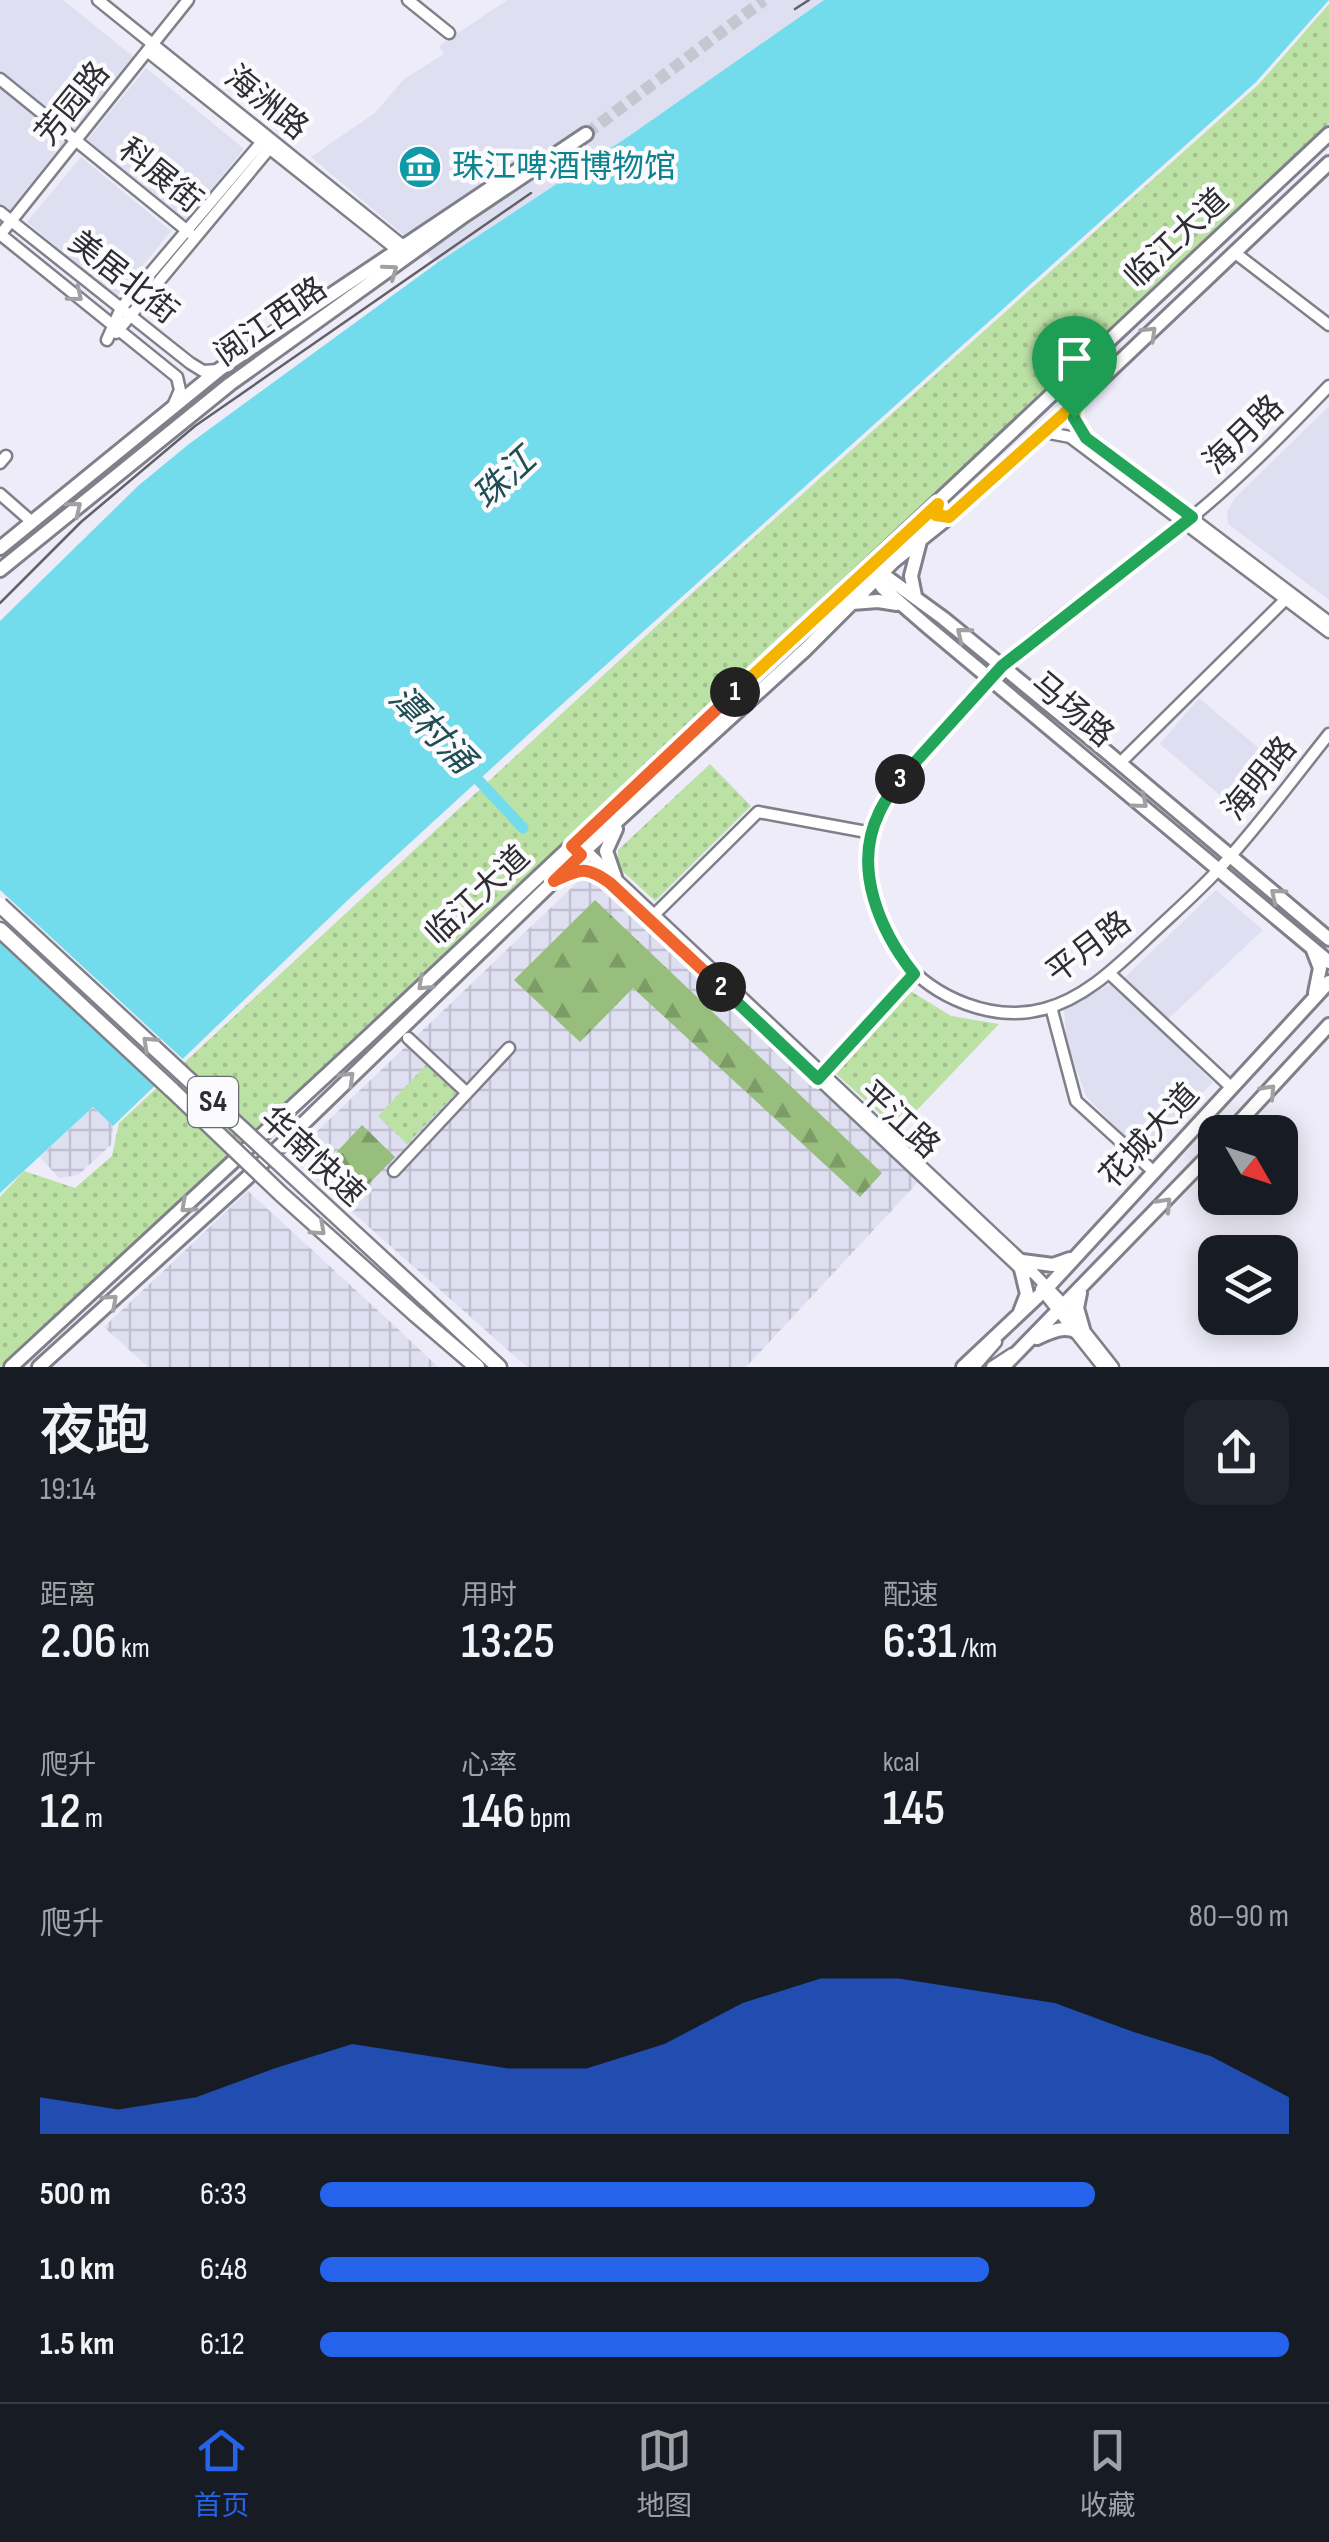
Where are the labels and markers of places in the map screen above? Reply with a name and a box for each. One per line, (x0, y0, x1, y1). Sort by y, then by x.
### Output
museum icon: 珠江啤酒博物馆 (397, 144, 443, 190)
place label: 珠江啤酒博物馆 (452, 148, 676, 187)
pin (1032, 316, 1117, 419)
pin: 1 (710, 667, 760, 717)
pin: 3 (875, 754, 925, 804)
pin: 2 (696, 962, 746, 1012)

